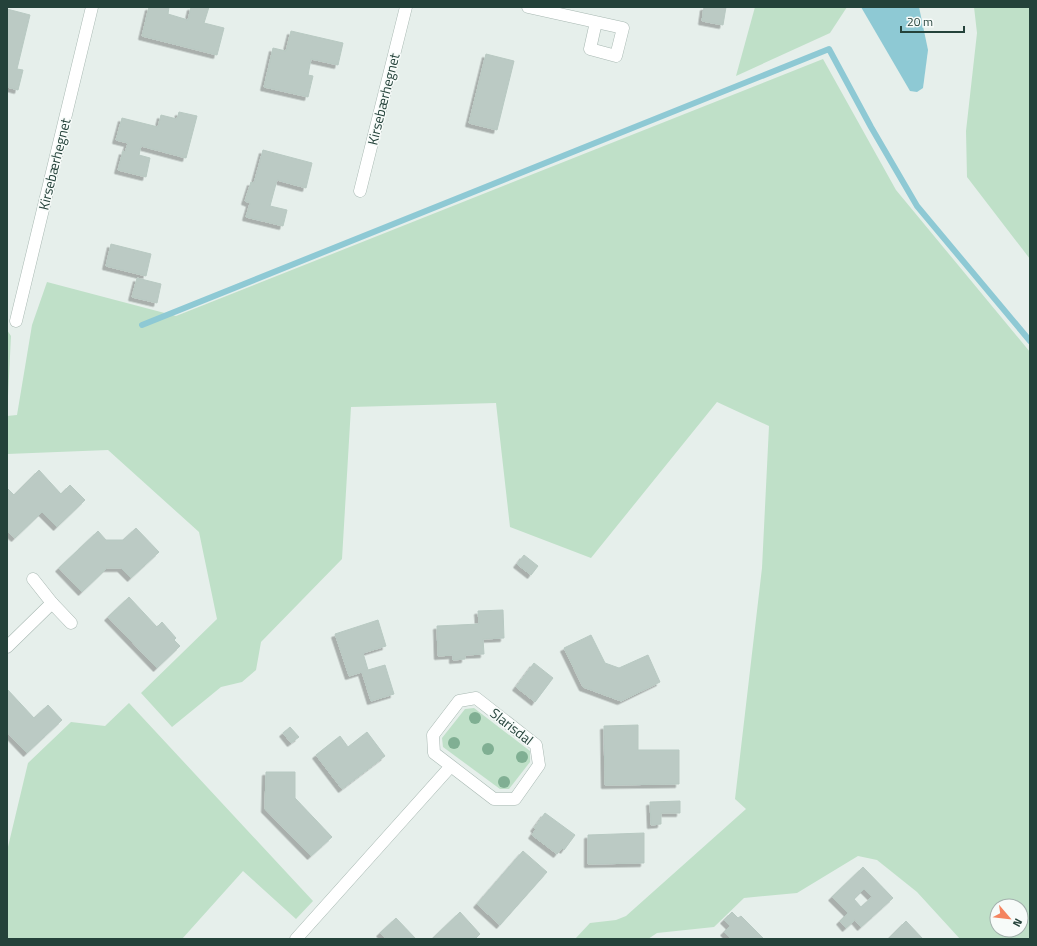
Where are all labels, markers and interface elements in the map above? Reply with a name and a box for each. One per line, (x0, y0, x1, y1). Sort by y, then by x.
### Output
scale bar (901, 8, 964, 34)
text: 20 m (907, 12, 933, 31)
street label: Kirsebærhegnet (361, 51, 405, 147)
street label: Kirsebærhegnet (32, 116, 76, 212)
street label: Slarisdal (486, 702, 538, 750)
north arrow (989, 898, 1029, 938)
text: N (1009, 916, 1027, 930)

